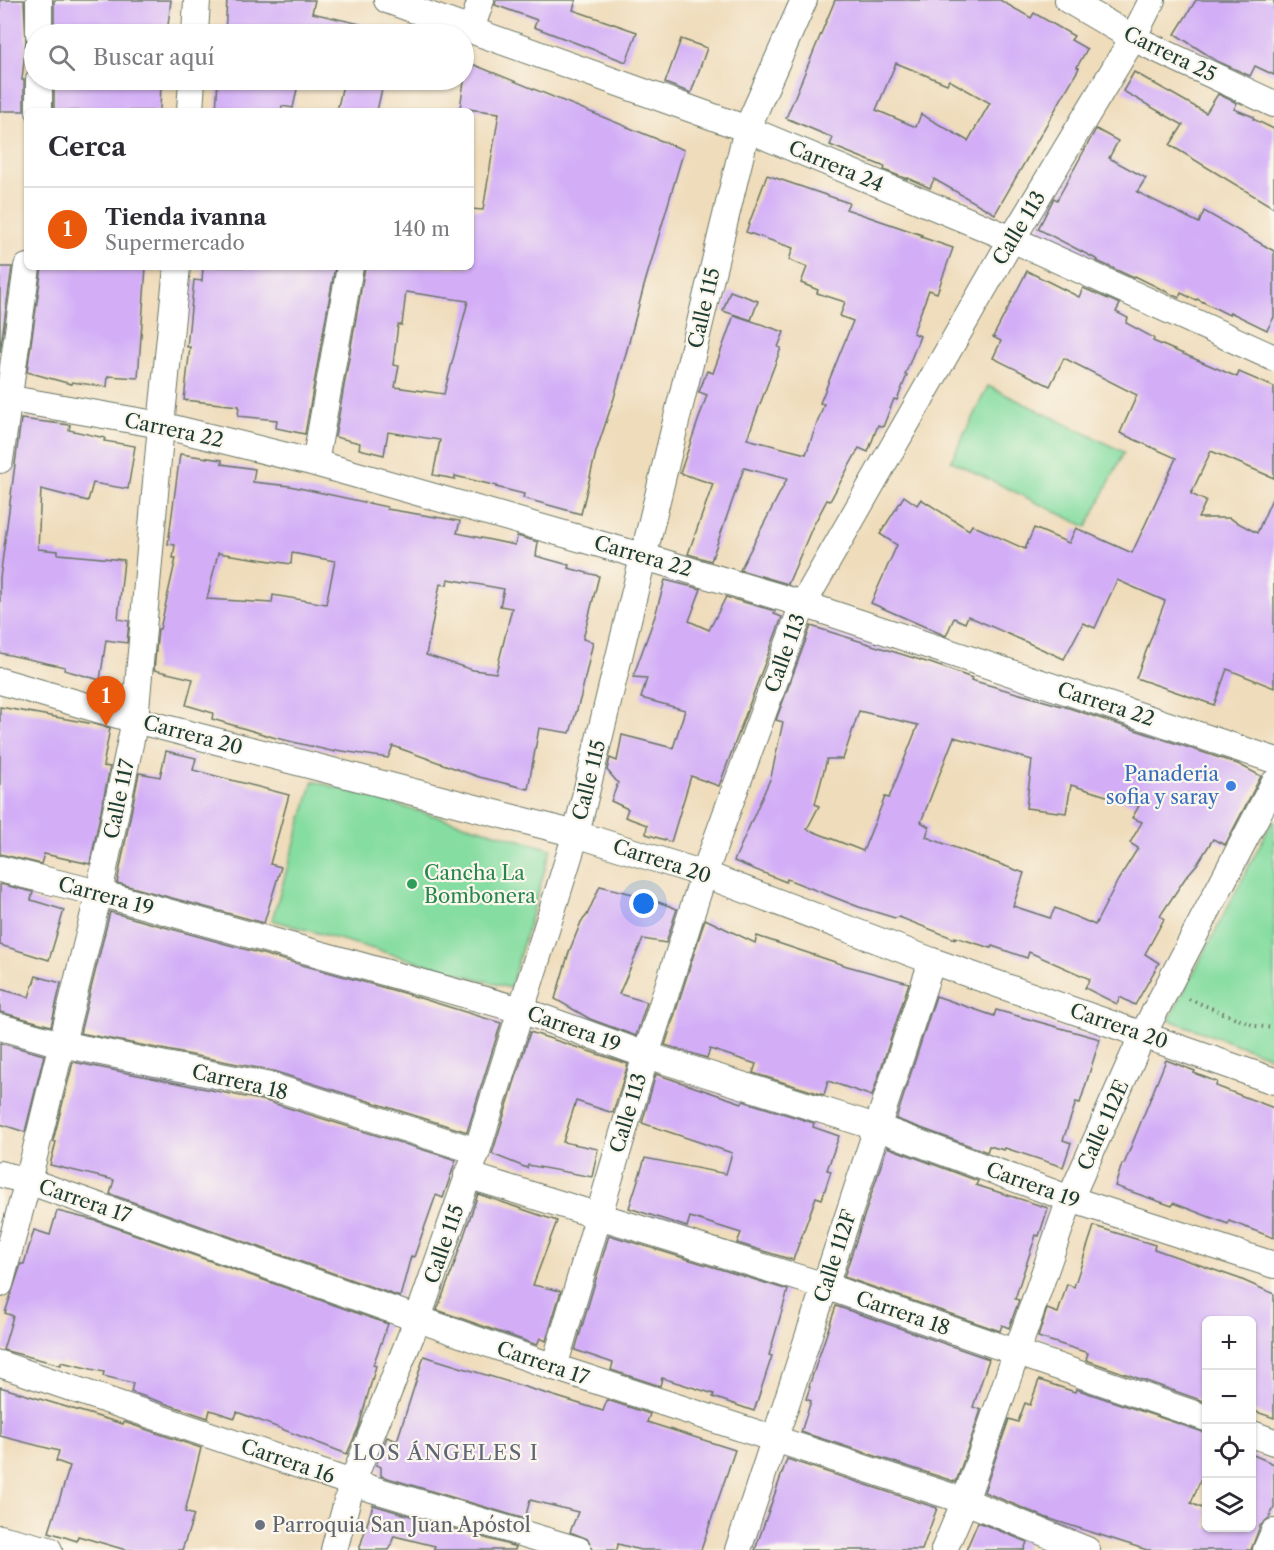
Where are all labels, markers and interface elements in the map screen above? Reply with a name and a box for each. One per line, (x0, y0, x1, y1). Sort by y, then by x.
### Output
street label: Carrera 25 (1120, 21, 1220, 87)
search box (24, 24, 474, 90)
icon: search (45, 41, 78, 74)
text: Buscar aquí (93, 44, 215, 71)
text: Cerca (48, 131, 126, 163)
street label: Carrera 24 (785, 135, 887, 197)
street label: Calle 113 (988, 187, 1050, 269)
text: Tienda ivanna (105, 204, 267, 231)
text: 1 (63, 217, 72, 241)
text: 140 m (393, 217, 450, 241)
text: Supermercado (105, 231, 245, 255)
street label: Calle 115 (683, 265, 725, 351)
street label: Carrera 22 (122, 408, 226, 452)
street label: Carrera 22 (591, 531, 695, 581)
street label: Calle 113 (760, 610, 810, 696)
pin: 1 (86, 676, 126, 726)
street label: Carrera 22 (1054, 677, 1158, 731)
street label: Carrera 20 (141, 710, 245, 760)
street label: Calle 115 (567, 737, 611, 823)
street label: Calle 117 (99, 757, 139, 841)
place label: Panaderia sofia y saray (1106, 762, 1220, 809)
marker: Panaderia sofia y saray (1224, 779, 1238, 793)
street label: Carrera 20 (610, 834, 714, 888)
place label: Cancha La Bombonera (424, 861, 536, 908)
street label: Carrera 19 (56, 872, 156, 920)
marker: Cancha La Bombonera (405, 877, 419, 891)
your location (629, 889, 658, 918)
street label: Carrera 20 (1067, 998, 1171, 1054)
street label: Carrera 19 (524, 1001, 624, 1057)
street label: Carrera 18 (190, 1059, 290, 1105)
street label: Calle 113 (605, 1070, 651, 1156)
street label: Calle 112E (1072, 1076, 1134, 1174)
street label: Carrera 19 (983, 1157, 1083, 1213)
street label: Carrera 17 (36, 1174, 134, 1228)
street label: Calle 115 (419, 1201, 469, 1287)
street label: Calle 112F (809, 1207, 861, 1305)
street label: Carrera 18 (853, 1286, 953, 1340)
map controls (1202, 1316, 1256, 1532)
button: + (1202, 1316, 1256, 1370)
street label: Carrera 17 (494, 1336, 592, 1390)
button: − (1202, 1370, 1256, 1424)
button: locate (1202, 1424, 1256, 1478)
street label: Carrera 16 (238, 1434, 338, 1488)
district label: LOS ÁNGELES I (353, 1440, 539, 1465)
button: layers (1202, 1478, 1256, 1532)
place label: Parroquia San Juan Apóstol (272, 1513, 531, 1537)
marker: Parroquia San Juan Apóstol (253, 1518, 267, 1532)

